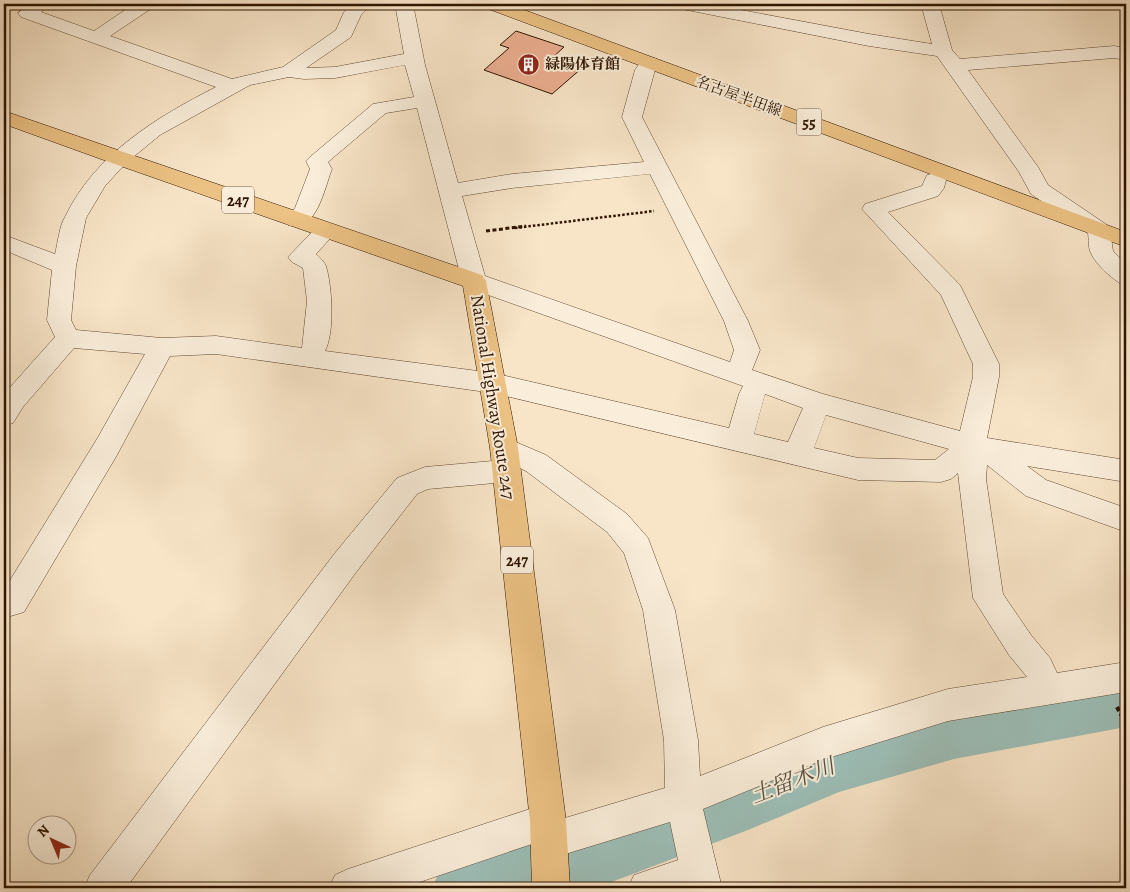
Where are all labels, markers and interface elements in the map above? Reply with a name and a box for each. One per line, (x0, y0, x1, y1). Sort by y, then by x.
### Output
building icon: 緑陽体育館 (517, 52, 541, 76)
place label: 緑陽体育館 (545, 54, 620, 74)
street label: 名古屋半田線 (693, 71, 785, 121)
road number: 55 (796, 108, 822, 136)
road number: 247 (222, 186, 254, 214)
street label: National Highway Route 247 (465, 293, 521, 502)
road number: 247 (501, 546, 533, 574)
water label: 土留木川 (746, 750, 841, 811)
north arrow (28, 814, 78, 864)
text: N (33, 821, 54, 841)

